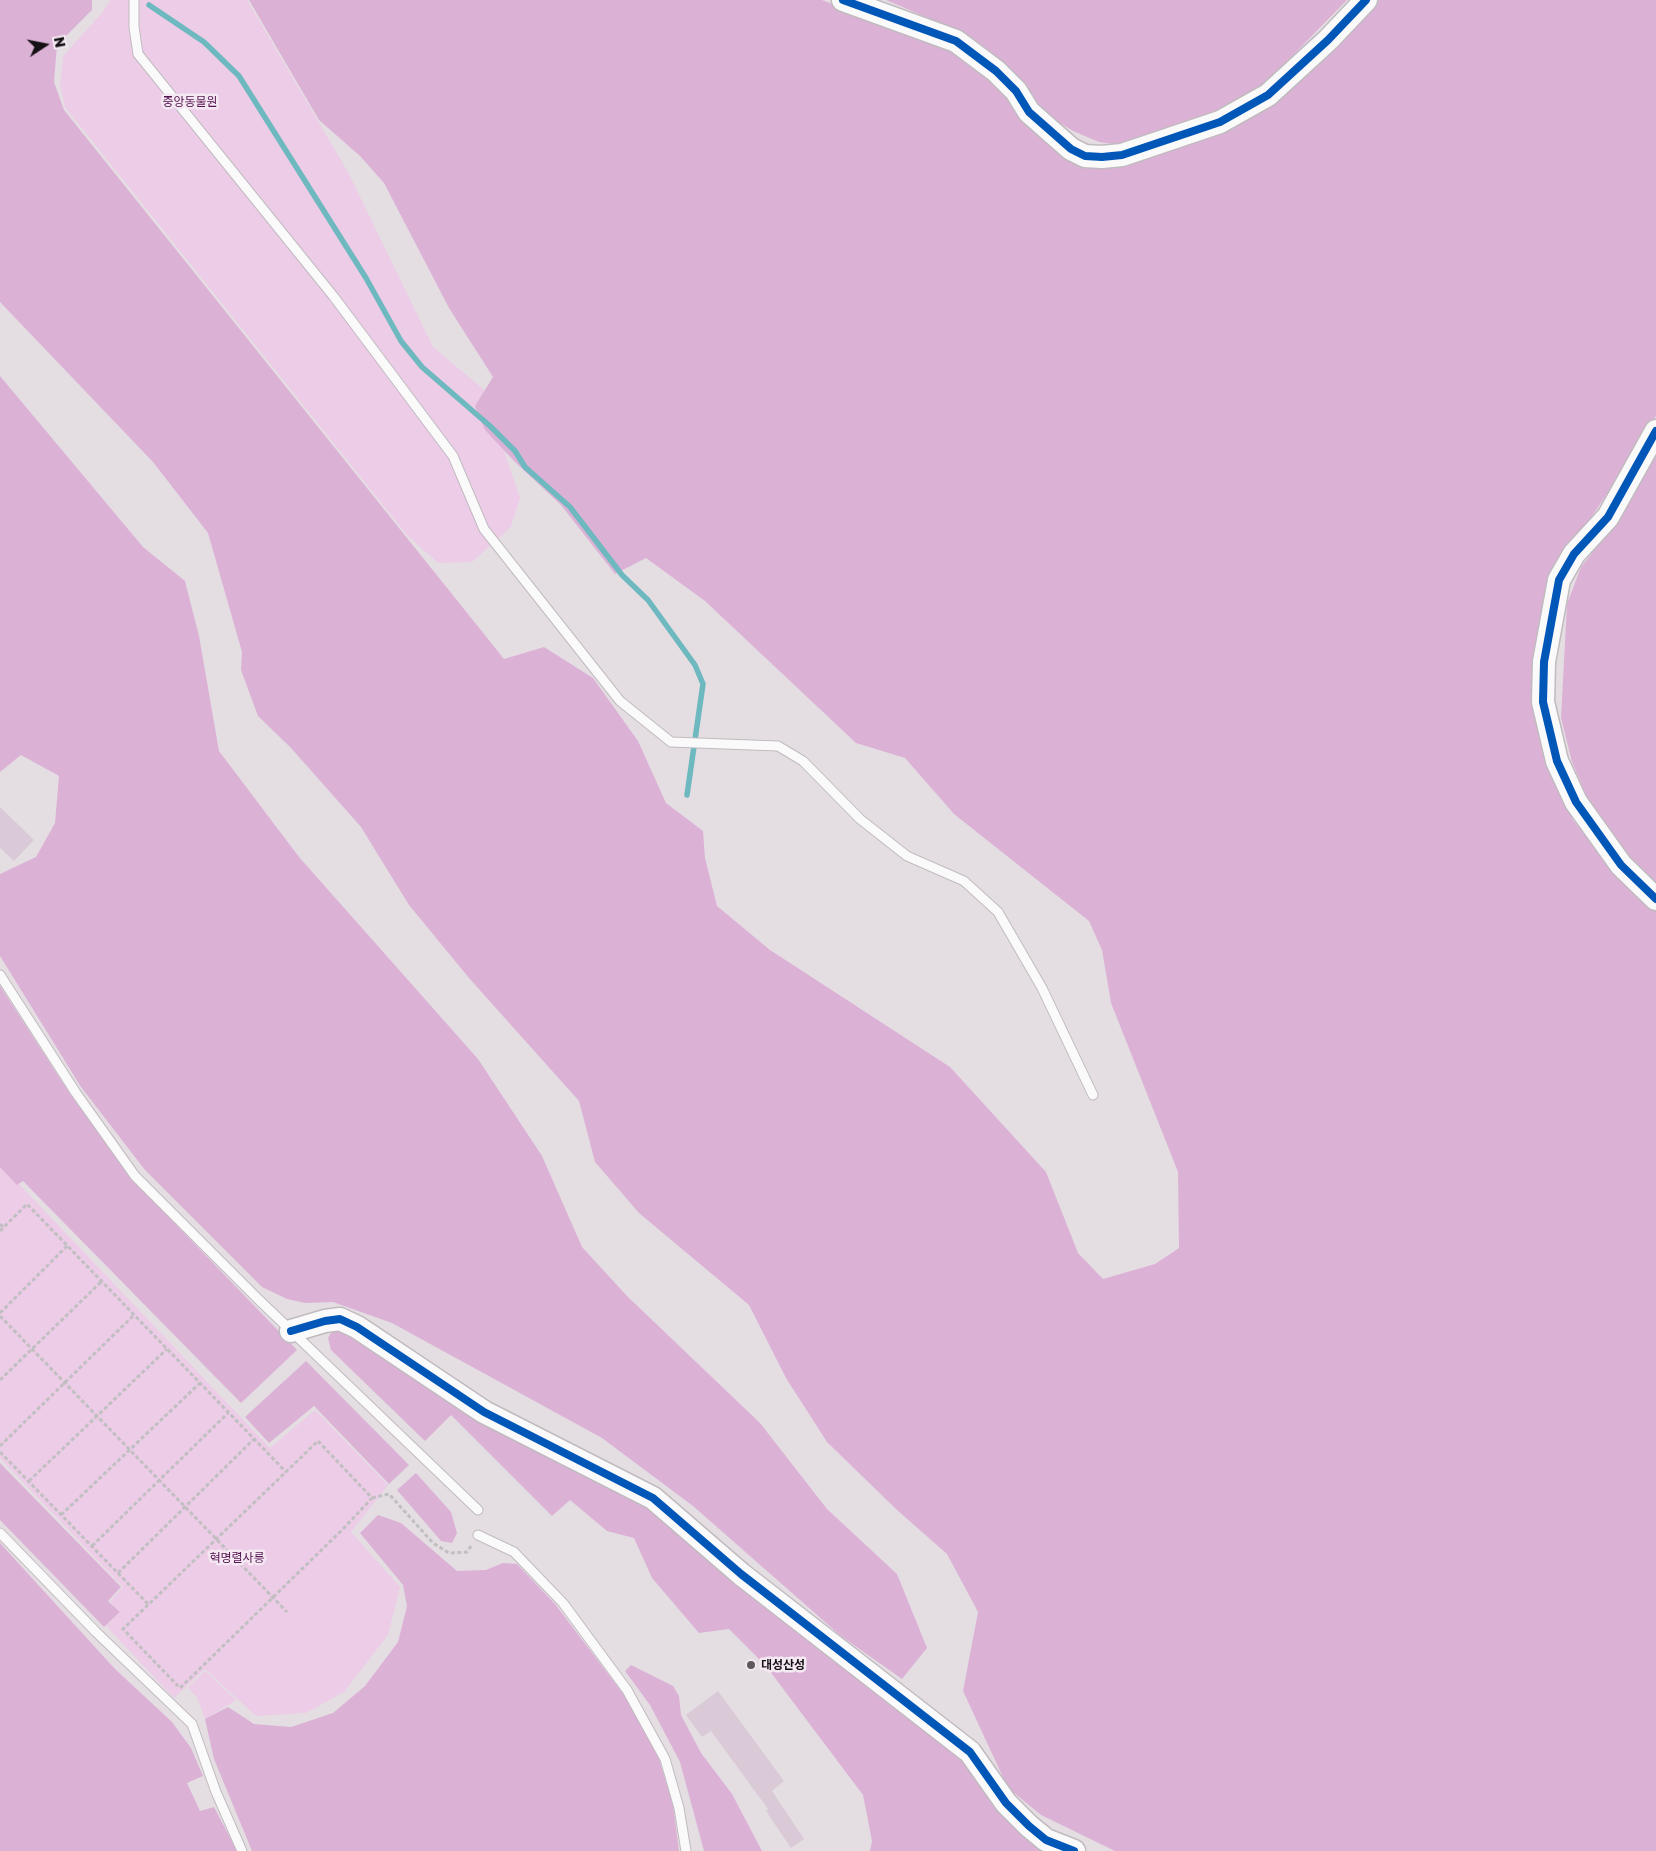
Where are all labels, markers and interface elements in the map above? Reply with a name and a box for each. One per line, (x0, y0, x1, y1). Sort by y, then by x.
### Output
north arrow (20, 20, 70, 70)
text: N (51, 35, 70, 49)
park label: 중앙동물원 (162, 95, 218, 109)
park label: 혁명렬사릉 (209, 1551, 265, 1565)
place label: 대성산성 (761, 1658, 805, 1672)
marker: 대성산성 (745, 1659, 757, 1671)

